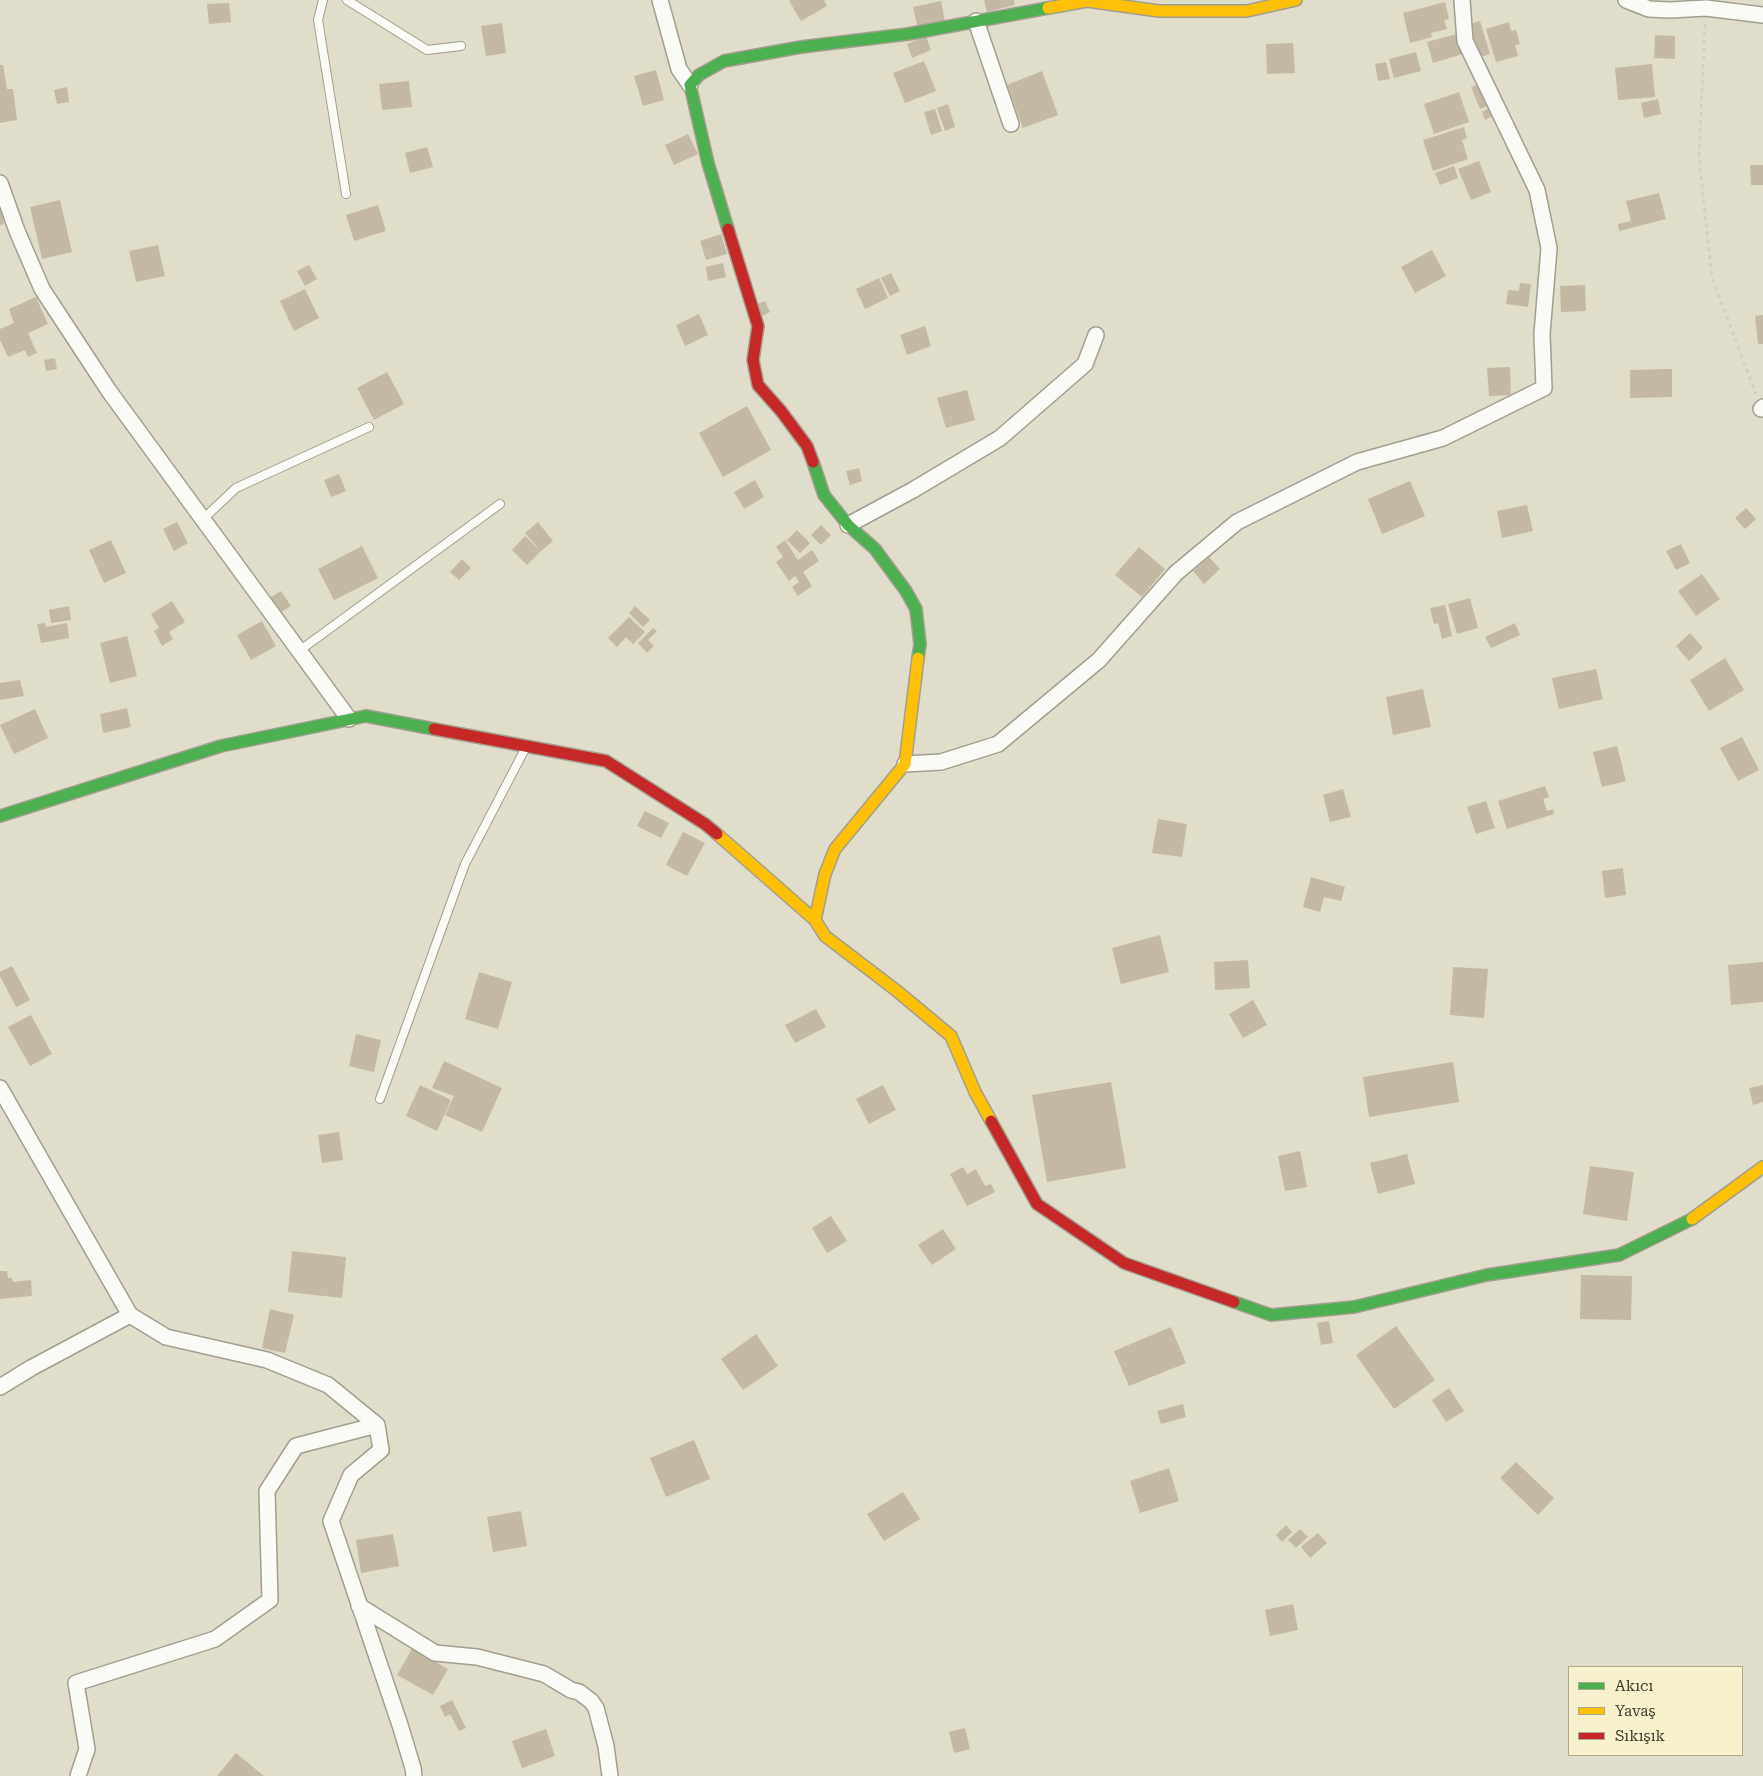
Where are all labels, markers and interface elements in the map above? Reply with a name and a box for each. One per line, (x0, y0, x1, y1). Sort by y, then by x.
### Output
legend (1568, 1666, 1743, 1756)
text: Akıcı (1615, 1677, 1653, 1695)
text: Yavaş (1615, 1702, 1656, 1720)
text: Sıkışık (1615, 1727, 1665, 1745)

